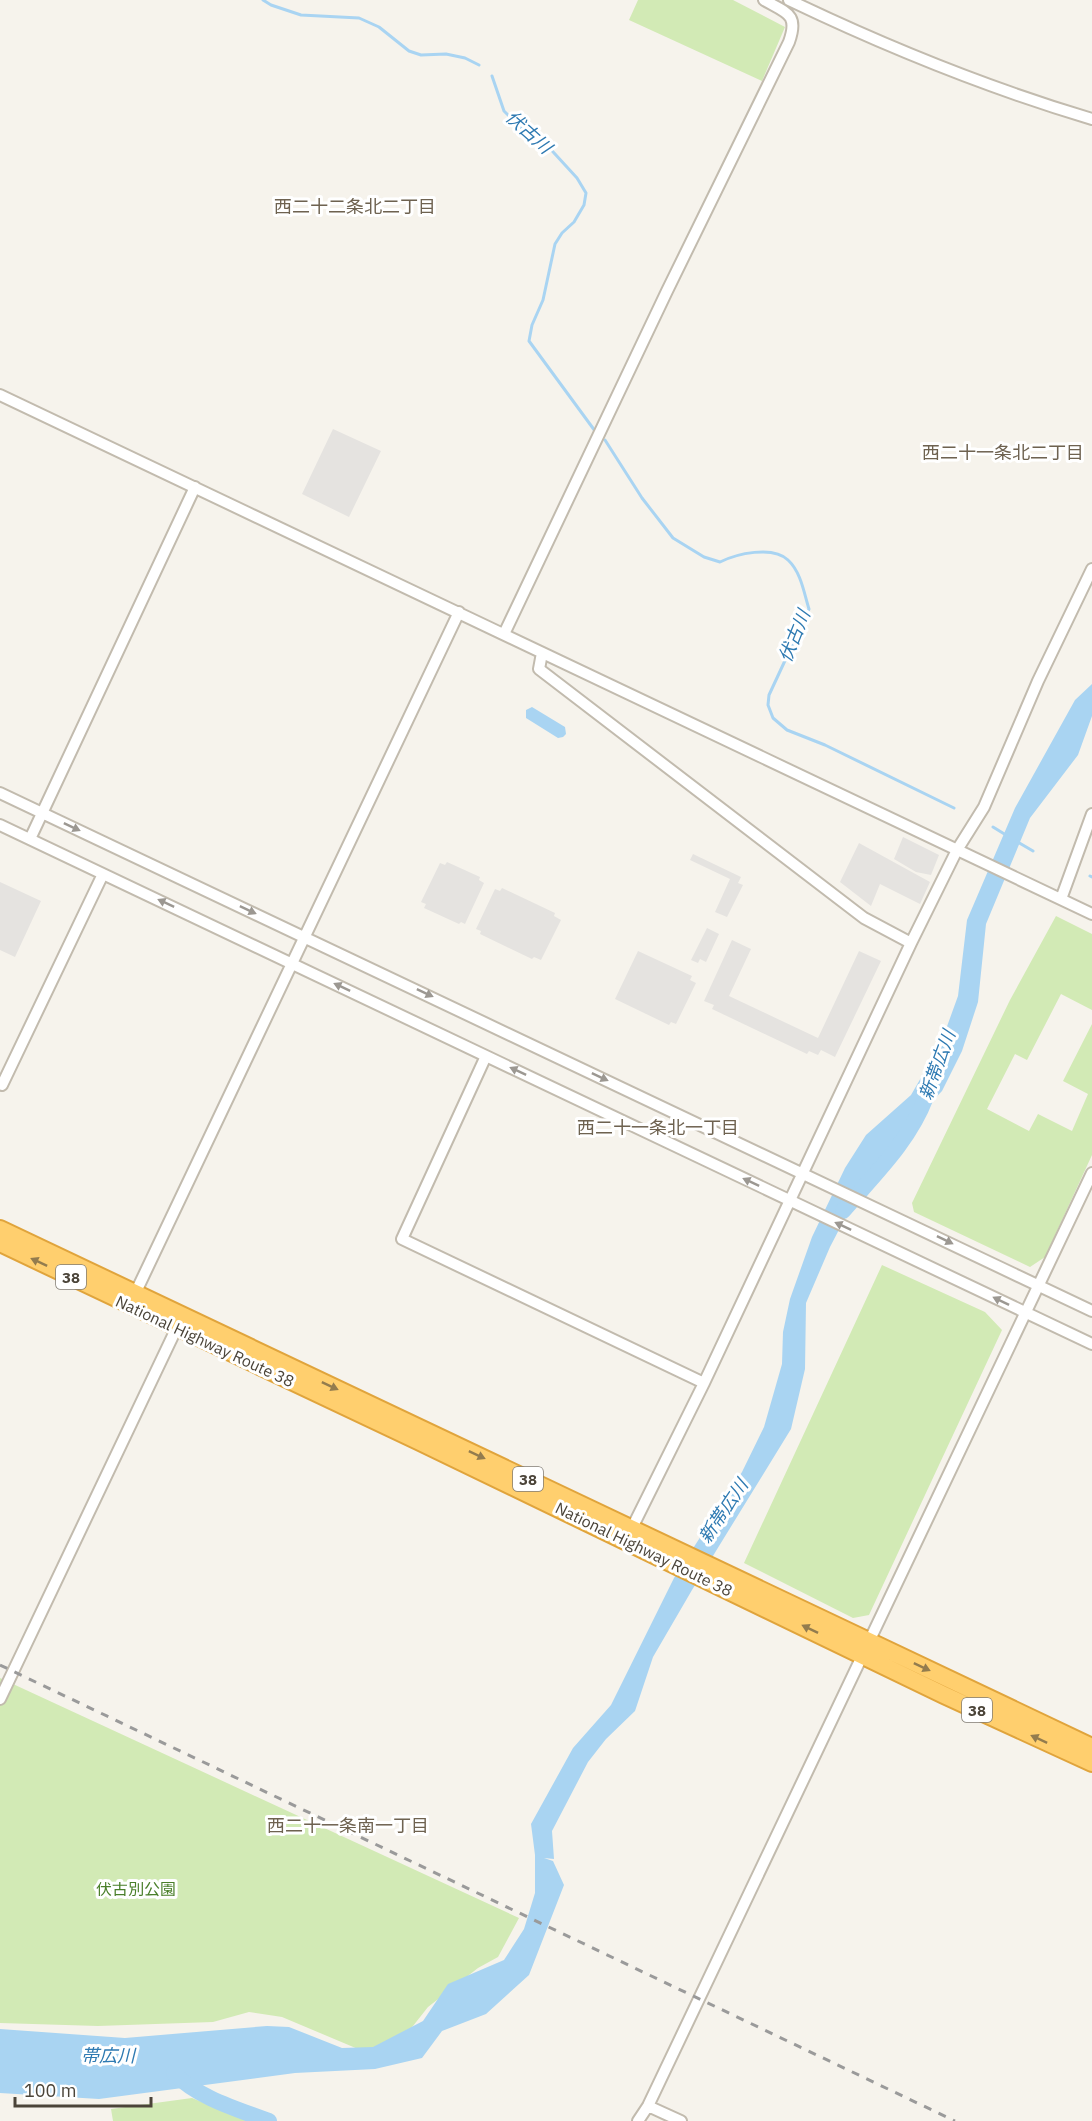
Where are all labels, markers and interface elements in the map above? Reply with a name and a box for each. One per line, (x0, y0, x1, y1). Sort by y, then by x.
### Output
water label: 伏古川 (501, 105, 558, 160)
district label: 西二十二条北二丁目 (274, 195, 436, 218)
district label: 西二十一条北二丁目 (922, 441, 1084, 464)
water label: 伏古川 (773, 605, 816, 665)
one-way arrow (63, 822, 80, 831)
one-way arrow (157, 899, 174, 908)
one-way arrow (240, 905, 257, 914)
one-way arrow (334, 982, 351, 991)
one-way arrow (416, 989, 433, 998)
water label: 新帯広川 (914, 1025, 961, 1103)
one-way arrow (509, 1067, 526, 1076)
one-way arrow (592, 1073, 609, 1082)
district label: 西二十一条北一丁目 (577, 1116, 739, 1139)
one-way arrow (743, 1177, 760, 1186)
one-way arrow (834, 1221, 851, 1230)
one-way arrow (937, 1236, 954, 1245)
one-way arrow (31, 1257, 48, 1266)
road number: 38 (56, 1265, 86, 1289)
street label: National Highway Route 38 (113, 1291, 297, 1391)
one-way arrow (992, 1297, 1010, 1307)
one-way arrow (322, 1381, 339, 1390)
one-way arrow (468, 1450, 485, 1459)
road number: 38 (513, 1467, 543, 1491)
water label: 新帯広川 (693, 1473, 754, 1547)
street label: National Highway Route 38 (552, 1497, 736, 1601)
one-way arrow (802, 1625, 819, 1634)
one-way arrow (913, 1662, 930, 1671)
road number: 38 (962, 1698, 992, 1722)
one-way arrow (1030, 1734, 1047, 1743)
district label: 西二十一条南一丁目 (267, 1814, 429, 1837)
park label: 伏古別公園 (96, 1879, 176, 1899)
water label: 帯広川 (81, 2044, 137, 2067)
scale bar (15, 2070, 152, 2108)
text: 100 m (24, 2079, 76, 2102)

